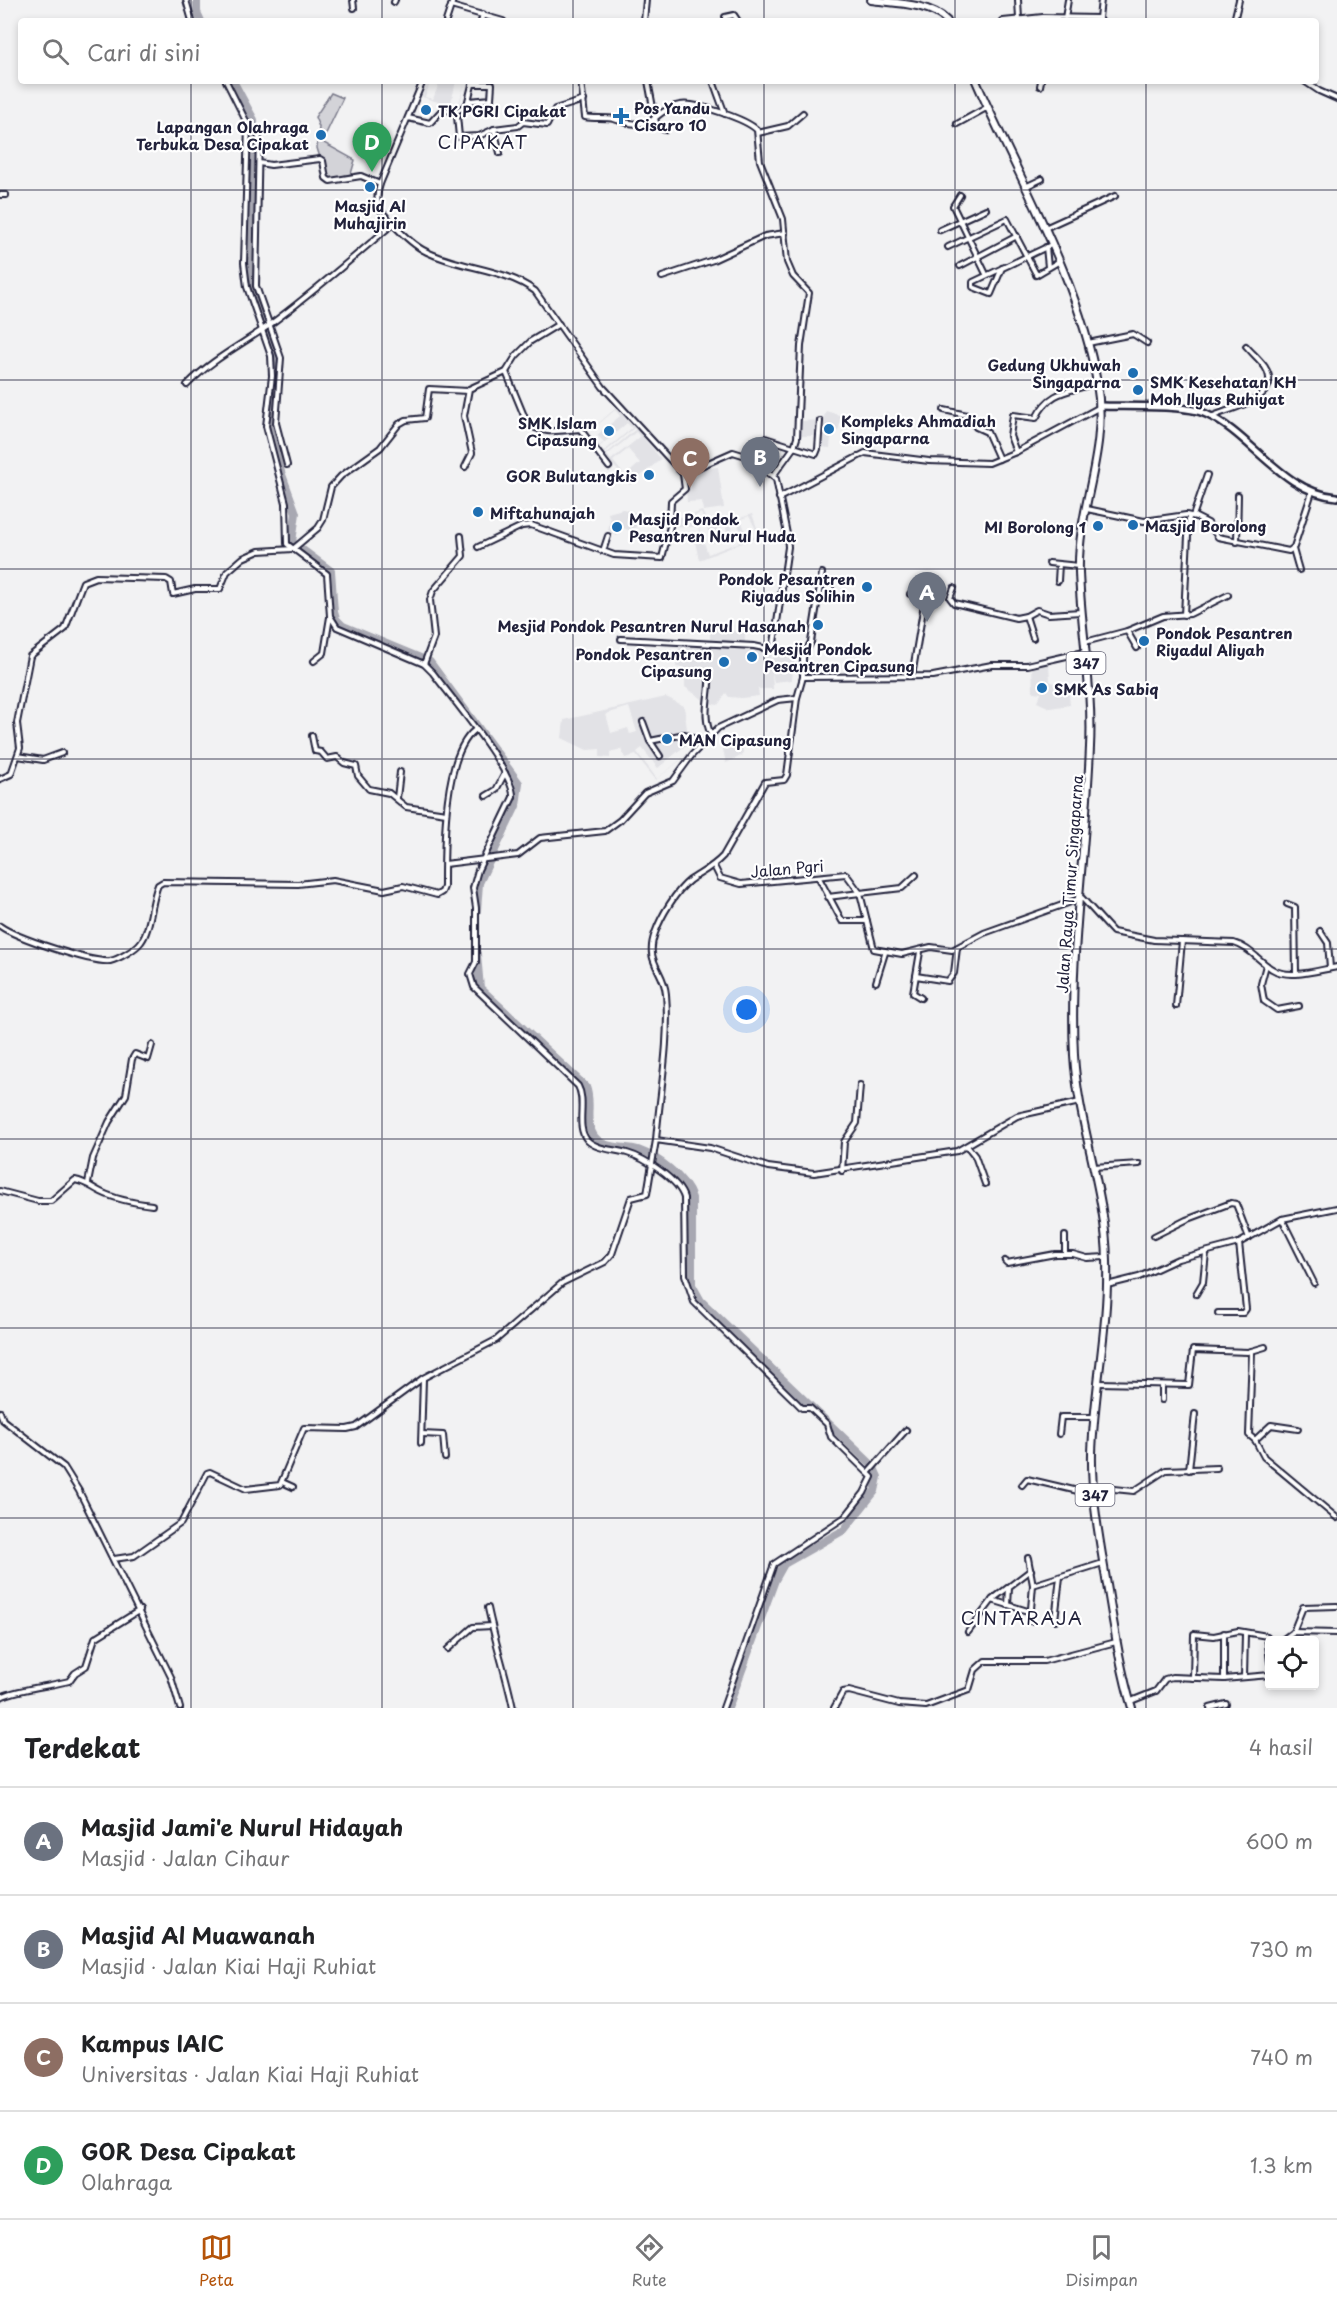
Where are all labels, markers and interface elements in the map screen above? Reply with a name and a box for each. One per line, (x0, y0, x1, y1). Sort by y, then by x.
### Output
search box (18, 18, 1319, 84)
icon: search (39, 35, 72, 68)
text: Cari di sini (87, 35, 200, 68)
place label: Pos Yandu Cisaro 10 (634, 96, 710, 136)
place label: TK PGRI Cipakat (438, 99, 567, 122)
marker: TK PGRI Cipakat (419, 103, 433, 117)
marker: Pos Yandu Cisaro 10 (612, 107, 630, 125)
place label: Lapangan Olahraga Terbuka Desa Cipakat (136, 115, 310, 155)
pin: D (352, 122, 392, 172)
marker: Lapangan Olahraga Terbuka Desa Cipakat (314, 128, 328, 142)
district label: CIPAKAT (438, 128, 528, 155)
marker: Masjid Al Muhajirin (363, 180, 377, 194)
place label: Masjid Al Muhajirin (333, 194, 407, 234)
place label: Gedung Ukhuwah Singaparna (987, 353, 1122, 393)
marker: Gedung Ukhuwah Singaparna (1126, 366, 1140, 380)
place label: SMK Kesehatan KH Moh Ilyas Ruhiyat (1150, 370, 1297, 410)
marker: SMK Kesehatan KH Moh Ilyas Ruhiyat (1131, 383, 1145, 397)
place label: Kompleks Ahmadiah Singaparna (841, 409, 996, 449)
place label: SMK Islam Cipasung (518, 411, 597, 451)
marker: Kompleks Ahmadiah Singaparna (822, 422, 836, 436)
marker: SMK Islam Cipasung (602, 424, 616, 438)
pin: C (670, 438, 710, 488)
pin: B (740, 438, 780, 487)
place label: GOR Bulutangkis (506, 464, 637, 487)
marker: GOR Bulutangkis (642, 468, 656, 482)
place label: Miftahunajah (490, 501, 595, 524)
marker: Miftahunajah (471, 505, 485, 519)
place label: Masjid Pondok Pesantren Nurul Huda (629, 507, 797, 547)
place label: Masjid Borolong (1145, 514, 1267, 537)
place label: MI Borolong 1 (984, 515, 1086, 538)
marker: Masjid Borolong (1126, 518, 1140, 532)
marker: MI Borolong 1 (1091, 519, 1105, 533)
marker: Masjid Pondok Pesantren Nurul Huda (610, 520, 624, 534)
place label: Pondok Pesantren Riyadus Solihin (718, 567, 855, 607)
pin: A (908, 572, 946, 622)
marker: Pondok Pesantren Riyadus Solihin (860, 580, 874, 594)
place label: Mesjid Pondok Pesantren Nurul Hasanah (497, 614, 806, 637)
marker: Mesjid Pondok Pesantren Nurul Hasanah (811, 618, 825, 632)
place label: Pondok Pesantren Riyadul Aliyah (1156, 621, 1293, 661)
marker: Pondok Pesantren Riyadul Aliyah (1137, 634, 1151, 648)
place label: Mesjid Pondok Pesantren Cipasung (764, 637, 915, 677)
place label: Pondok Pesantren Cipasung (575, 642, 712, 682)
marker: Mesjid Pondok Pesantren Cipasung (745, 650, 759, 664)
road number: 347 (1066, 652, 1106, 674)
marker: Pondok Pesantren Cipasung (717, 655, 731, 669)
place label: SMK As Sabiq (1054, 677, 1159, 700)
marker: SMK As Sabiq (1035, 681, 1049, 695)
place label: MAN Cipasung (679, 728, 791, 751)
marker: MAN Cipasung (660, 732, 674, 746)
street label: Jalan Raya Timur Singaparna (1050, 773, 1088, 994)
street label: Jalan Pgri (749, 853, 825, 883)
your location (732, 995, 761, 1024)
road number: 347 (1076, 1484, 1114, 1506)
district label: CINTARAJA (961, 1604, 1083, 1631)
map controls (1265, 1636, 1319, 1690)
button: locate (1265, 1636, 1319, 1690)
text: Terdekat (24, 1728, 141, 1767)
text: 4 hasil (1249, 1732, 1313, 1762)
text: Masjid Jami'e Nurul Hidayah (81, 1810, 403, 1843)
text: A (36, 1826, 51, 1856)
text: 600 m (1245, 1826, 1313, 1856)
text: Masjid · Jalan Cihaur (81, 1843, 290, 1873)
text: Masjid Al Muawanah (81, 1918, 315, 1951)
text: B (37, 1934, 50, 1964)
text: 730 m (1250, 1934, 1313, 1964)
text: Masjid · Jalan Kiai Haji Ruhiat (81, 1951, 376, 1981)
text: Kampus IAIC (81, 2026, 224, 2059)
text: C (36, 2042, 51, 2072)
text: 740 m (1250, 2042, 1313, 2072)
text: Universitas · Jalan Kiai Haji Ruhiat (81, 2059, 419, 2089)
text: GOR Desa Cipakat (81, 2134, 296, 2167)
text: D (36, 2150, 51, 2180)
text: 1.3 km (1250, 2150, 1313, 2180)
text: Olahraga (81, 2167, 172, 2197)
tab: Peta (199, 2231, 233, 2291)
tab: Rute (632, 2231, 667, 2291)
tab: Disimpan (1065, 2231, 1138, 2291)

